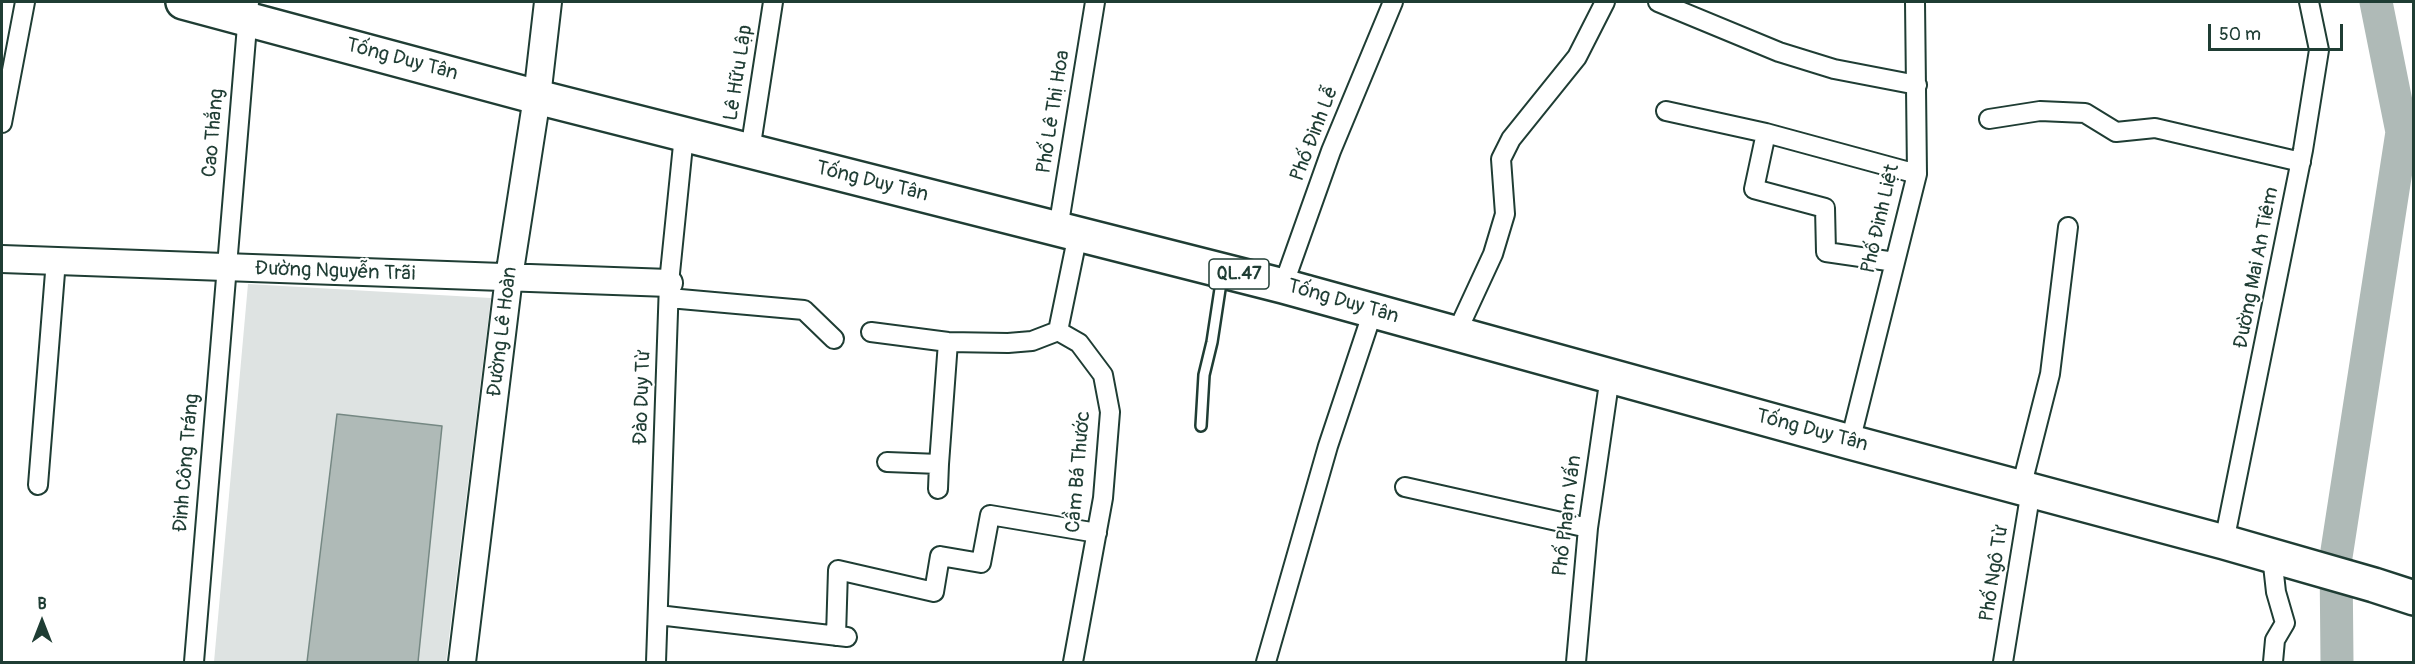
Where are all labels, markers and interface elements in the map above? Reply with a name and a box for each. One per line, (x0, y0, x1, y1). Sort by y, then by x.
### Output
scale bar (2211, 12, 2346, 50)
street label: Lê Hữu Lập (720, 23, 758, 123)
text: 50 m (2219, 23, 2261, 46)
street label: Tống Duy Tân (344, 34, 460, 86)
street label: Phố Lê Thị Hoa (1032, 49, 1076, 175)
street label: Phố Đinh Lễ (1286, 83, 1344, 185)
street label: Cao Thắng (198, 88, 230, 178)
street label: Tống Duy Tân (813, 156, 931, 208)
street label: Phố Đinh Liệt (1857, 162, 1905, 276)
street label: Đường Mai An Tiêm (2230, 185, 2284, 351)
street label: Đường Nguyễn Trãi (254, 257, 416, 287)
road number: QL.47 (1209, 259, 1269, 289)
street label: Đường Lê Hoàn (483, 266, 523, 398)
street label: Tống Duy Tân (1285, 275, 1401, 329)
street label: Đào Duy Từ (629, 349, 657, 445)
street label: Đinh Công Tráng (169, 393, 205, 533)
street label: Tống Duy Tân (1754, 405, 1870, 457)
street label: Cầm Bá Thước (1062, 410, 1096, 534)
street label: Phố Phạm Vấn (1549, 454, 1587, 578)
street label: Phố Ngô Từ (1975, 523, 2015, 623)
north arrow (12, 592, 72, 652)
text: B (37, 594, 47, 614)

